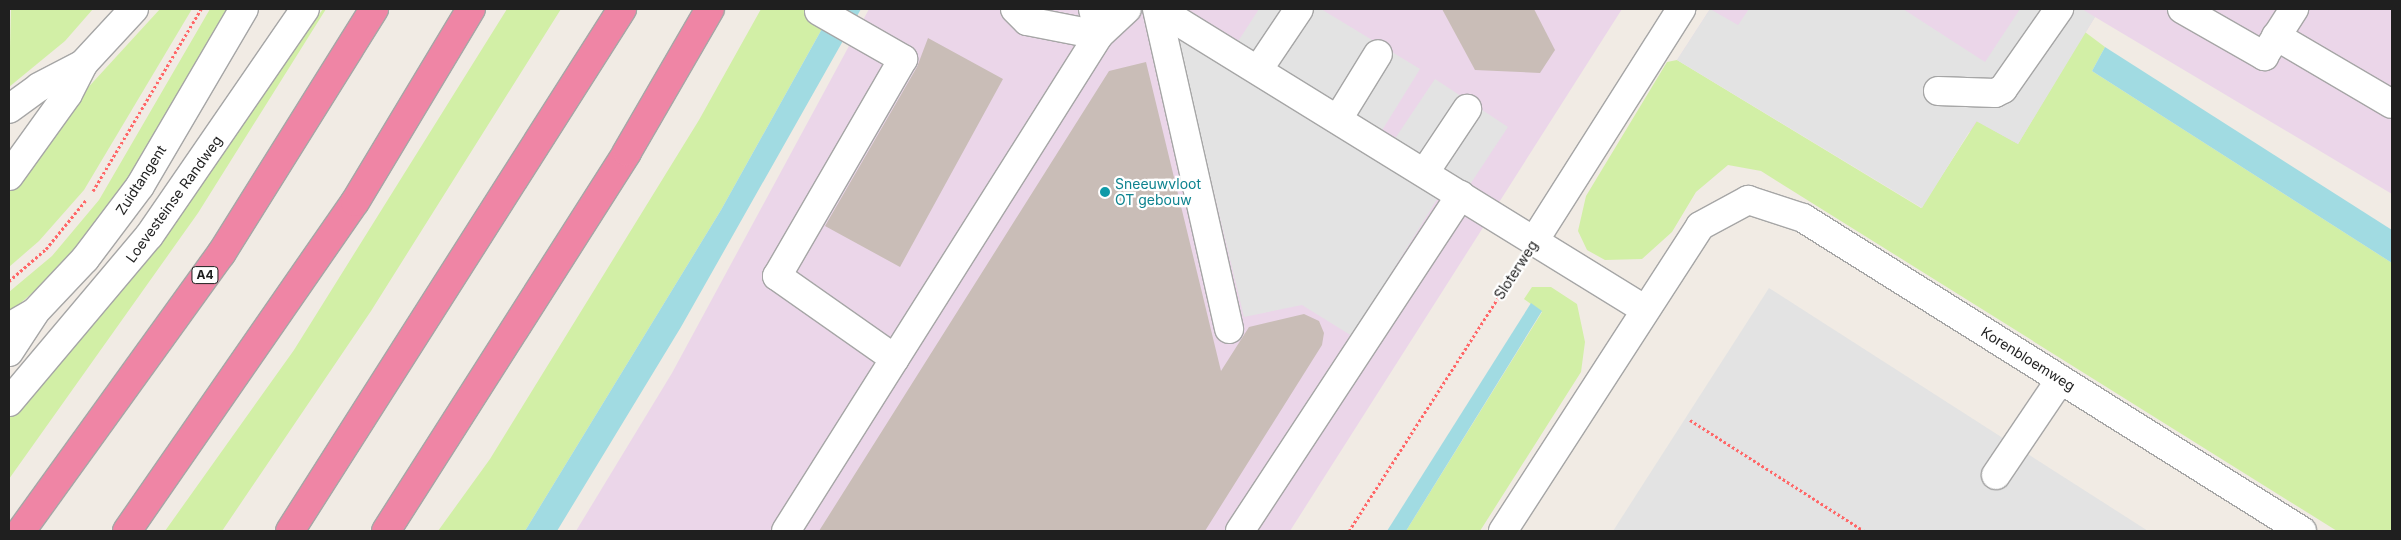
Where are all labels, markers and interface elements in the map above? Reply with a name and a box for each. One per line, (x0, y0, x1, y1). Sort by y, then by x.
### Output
street label: Loevesteinse Randweg (122, 132, 226, 266)
street label: Zuidtangent (112, 142, 170, 218)
place label: Sneeuwvloot OT gebouw (1115, 176, 1201, 208)
marker: Sneeuwvloot OT gebouw (1099, 186, 1111, 198)
street label: Sloterweg (1491, 237, 1541, 303)
road number: A4 (191, 266, 219, 284)
street label: Korenbloemweg (1978, 323, 2078, 395)

